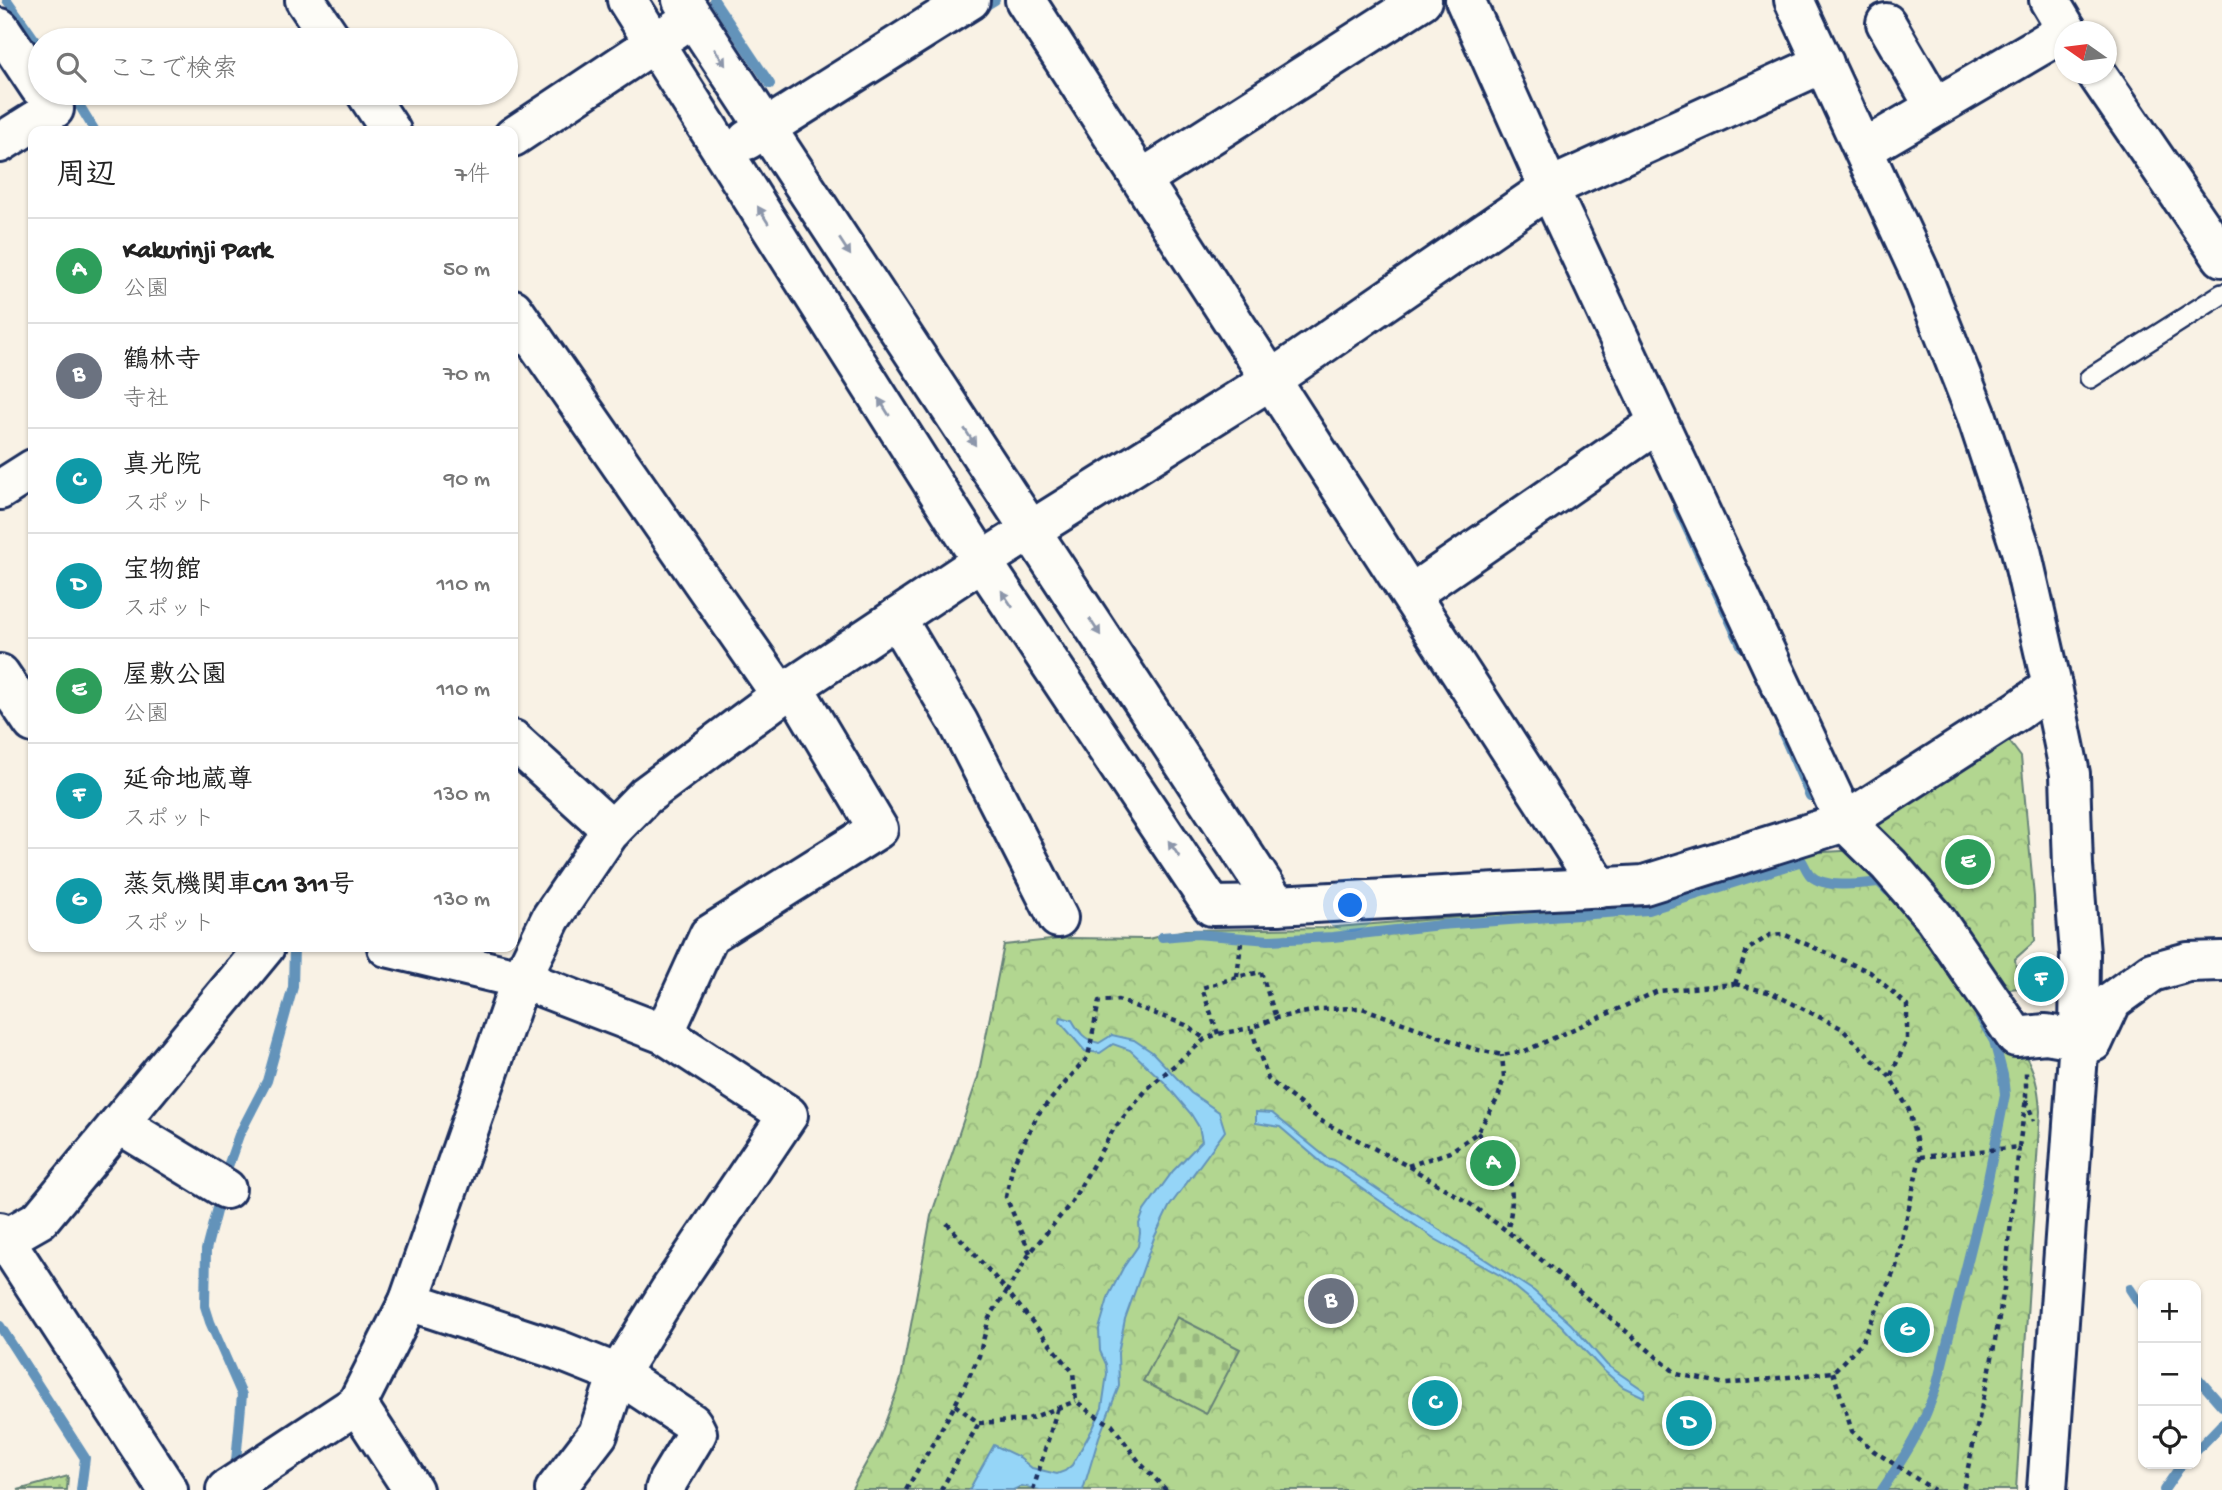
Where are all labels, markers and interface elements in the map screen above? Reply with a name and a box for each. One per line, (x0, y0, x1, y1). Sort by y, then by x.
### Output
north arrow (2054, 21, 2117, 84)
search box (28, 28, 518, 105)
icon: search (52, 48, 90, 86)
one-way arrow (713, 48, 727, 66)
text: ここで検索 (108, 56, 238, 87)
text: 周辺 (56, 160, 116, 195)
text: 7件 (455, 163, 490, 190)
one-way arrow (756, 205, 769, 225)
text: Kakurinji Park (123, 237, 272, 268)
one-way arrow (838, 238, 852, 256)
text: A (72, 257, 86, 284)
text: 50 m (443, 257, 490, 284)
text: 公園 (123, 277, 169, 304)
text: 鶴林寺 (123, 347, 201, 378)
text: B (73, 362, 85, 389)
text: 70 m (443, 362, 490, 389)
text: 寺社 (123, 387, 169, 414)
one-way arrow (878, 398, 891, 417)
one-way arrow (963, 428, 977, 446)
text: 真光院 (123, 452, 201, 483)
text: C (73, 467, 85, 494)
text: 90 m (444, 467, 490, 494)
text: スポット (123, 492, 215, 519)
text: 宝物館 (123, 557, 201, 588)
text: D (72, 572, 87, 599)
text: 110 m (437, 572, 490, 599)
one-way arrow (1000, 590, 1014, 608)
text: スポット (123, 597, 215, 624)
one-way arrow (1088, 618, 1101, 637)
text: 屋敷公園 (123, 662, 227, 693)
text: E (72, 677, 86, 704)
text: 110 m (437, 677, 490, 704)
text: 公園 (123, 702, 169, 729)
text: 延命地蔵尊 (123, 767, 253, 798)
text: F (73, 782, 85, 809)
text: 130 m (434, 782, 490, 809)
text: スポット (123, 807, 215, 834)
pin: E (1945, 836, 1991, 888)
one-way arrow (1167, 840, 1181, 858)
text: 蒸気機関車C11 311号 (123, 872, 355, 903)
text: G (72, 887, 86, 914)
text: 130 m (434, 887, 490, 914)
your location (1333, 888, 1367, 922)
text: スポット (123, 912, 215, 939)
pin: F (2018, 953, 2064, 1005)
pin: A (1470, 1137, 1516, 1189)
pin: B (1308, 1275, 1354, 1327)
map controls (2138, 1280, 2201, 1469)
button: + (2138, 1280, 2201, 1343)
pin: G (1884, 1304, 1930, 1356)
button: − (2138, 1343, 2201, 1406)
pin: C (1412, 1377, 1458, 1429)
pin: D (1666, 1397, 1712, 1449)
button: locate (2138, 1406, 2201, 1469)

